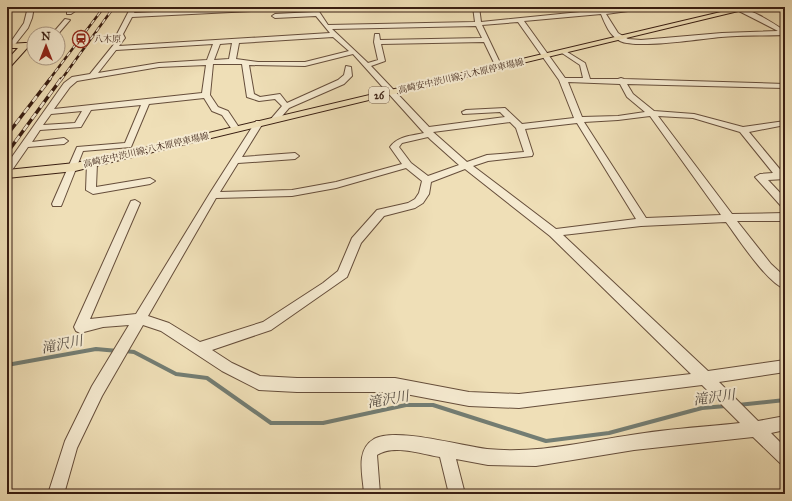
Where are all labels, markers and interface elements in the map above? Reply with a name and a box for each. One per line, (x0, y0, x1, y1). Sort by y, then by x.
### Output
north arrow (26, 26, 66, 66)
station icon: 八木原 (71, 29, 91, 49)
text: N (41, 30, 51, 43)
place label: 八木原 (94, 33, 121, 44)
street label: 高崎安中渋川線;八木原停車場線 (397, 56, 525, 95)
road number: 26 (369, 87, 389, 103)
street label: 高崎安中渋川線;八木原停車場線 (82, 130, 210, 169)
water label: 滝沢川 (40, 332, 86, 357)
water label: 滝沢川 (692, 386, 738, 409)
water label: 滝沢川 (366, 387, 412, 412)

